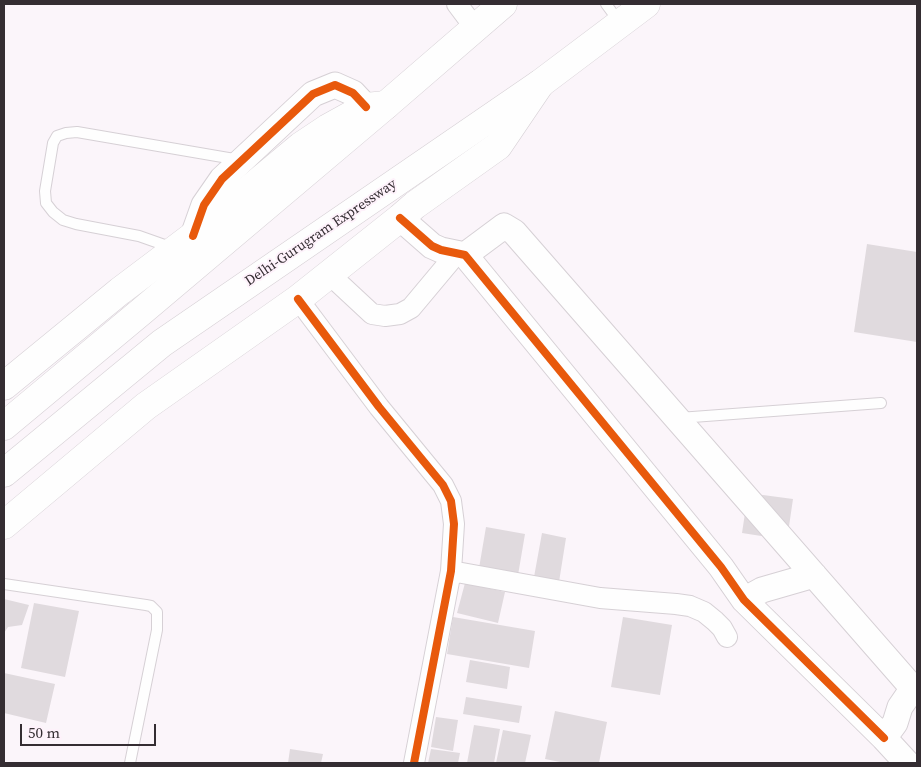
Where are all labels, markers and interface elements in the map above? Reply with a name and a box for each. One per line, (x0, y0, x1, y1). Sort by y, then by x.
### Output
street label: Delhi-Gurugram Expressway (242, 176, 400, 290)
scale bar (22, 714, 159, 746)
text: 50 m (28, 722, 60, 743)

